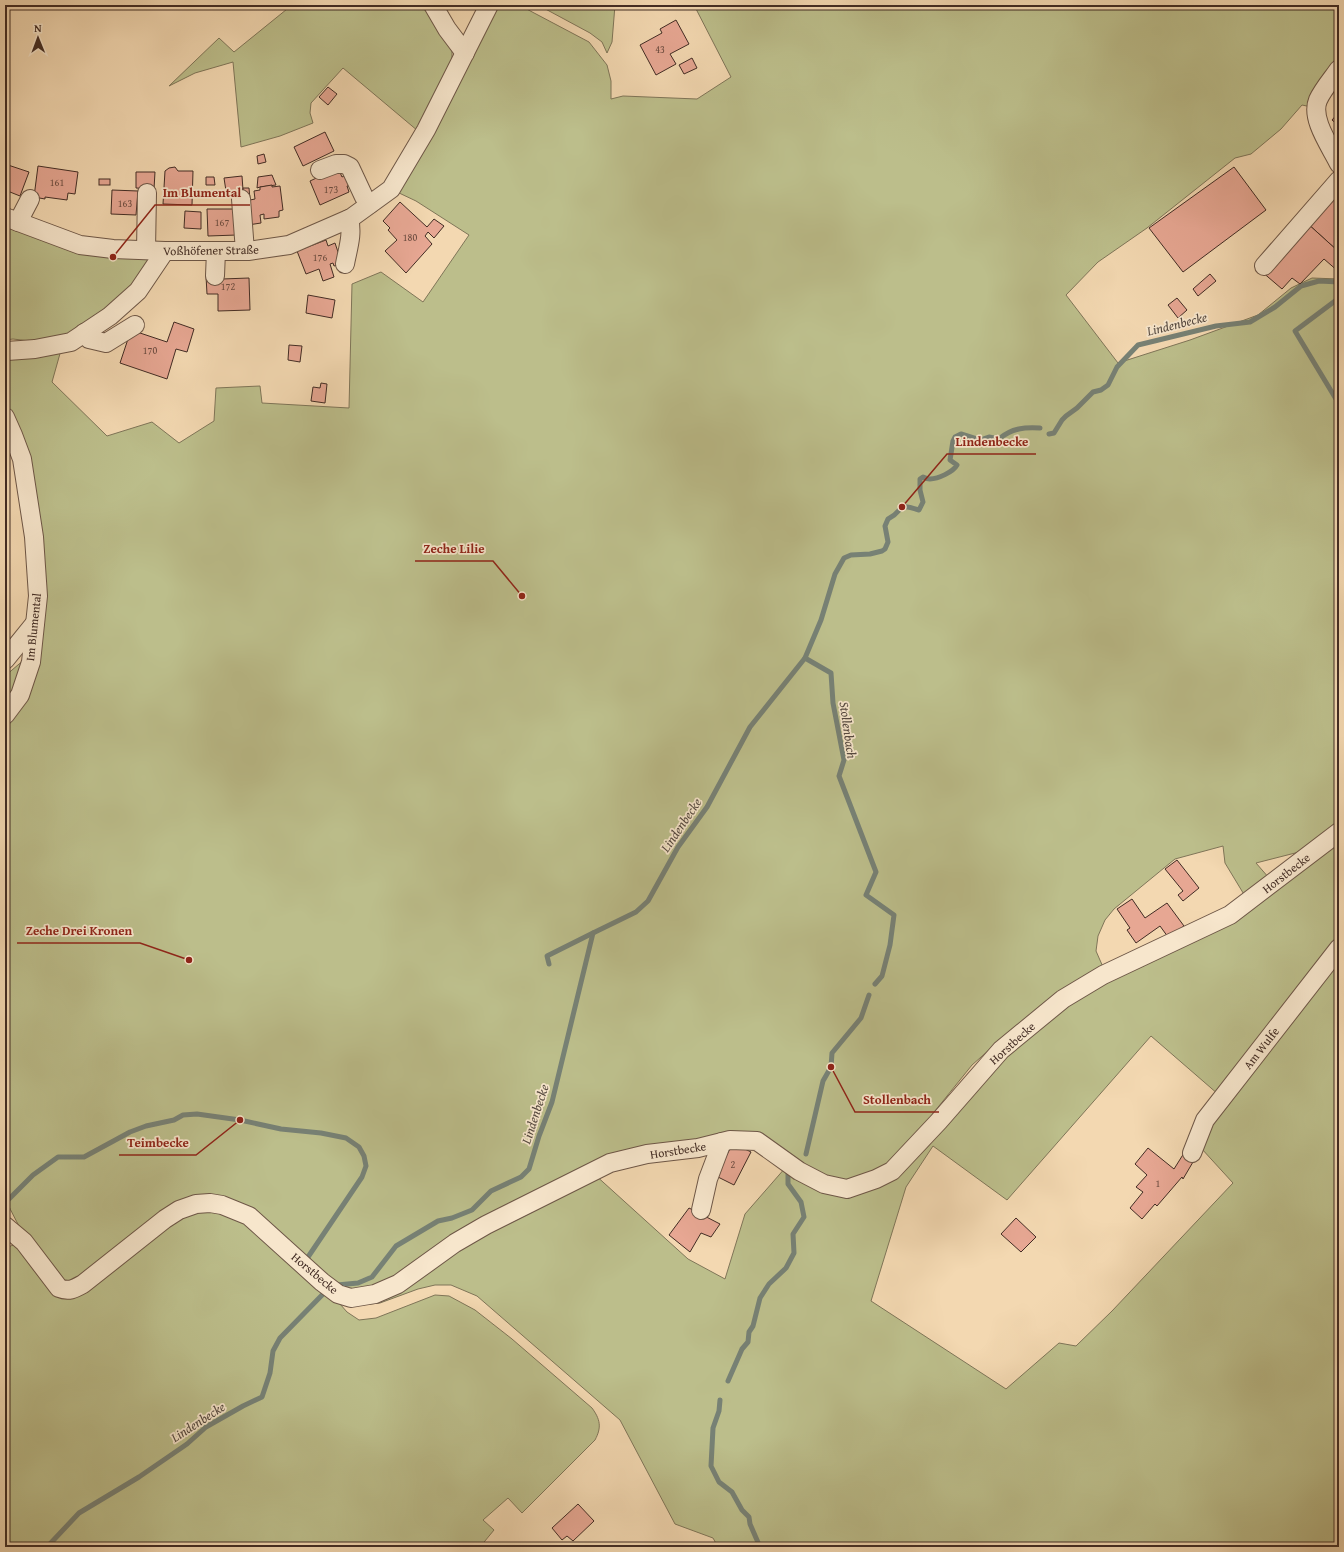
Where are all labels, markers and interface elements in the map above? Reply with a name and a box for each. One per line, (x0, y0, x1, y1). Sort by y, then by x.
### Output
north arrow (18, 18, 58, 58)
text: N (34, 20, 42, 36)
house number: 43 (655, 42, 665, 57)
house number: 161 (50, 175, 64, 190)
callout: Im Blumental (155, 180, 250, 205)
house number: 173 (324, 182, 338, 197)
text: Im Blumental (163, 183, 241, 202)
house number: 163 (118, 196, 132, 211)
house number: 167 (215, 215, 229, 230)
house number: 180 (403, 230, 417, 245)
street label: Voßhöfener Straße (163, 241, 259, 259)
house number: 176 (313, 250, 327, 265)
house number: 172 (221, 279, 235, 294)
water label: Lindenbecke (1144, 307, 1209, 341)
house number: 170 (143, 343, 157, 358)
callout: Lindenbecke (947, 429, 1036, 454)
text: Lindenbecke (956, 432, 1028, 451)
callout: Zeche Lilie (415, 536, 493, 561)
text: Zeche Lilie (423, 539, 485, 558)
street label: Im Blumental (21, 592, 45, 662)
water label: Stollenbach (835, 700, 861, 760)
water label: Lindenbecke (655, 794, 706, 857)
street label: Horstbecke (1259, 849, 1314, 897)
callout: Zeche Drei Kronen (17, 918, 140, 943)
text: Zeche Drei Kronen (26, 921, 133, 940)
street label: Horstbecke (985, 1018, 1039, 1068)
street label: Am Wulfe (1239, 1023, 1283, 1073)
water label: Lindenbecke (516, 1082, 554, 1147)
callout: Stollenbach (855, 1087, 939, 1112)
text: Stollenbach (863, 1090, 931, 1109)
callout: Teimbecke (119, 1130, 196, 1155)
text: Teimbecke (127, 1133, 189, 1152)
street label: Horstbecke (649, 1137, 708, 1163)
house number: 2 (731, 1157, 736, 1172)
house number: 1 (1156, 1176, 1161, 1191)
street label: Horstbecke (288, 1248, 342, 1298)
water label: Lindenbecke (166, 1397, 229, 1447)

